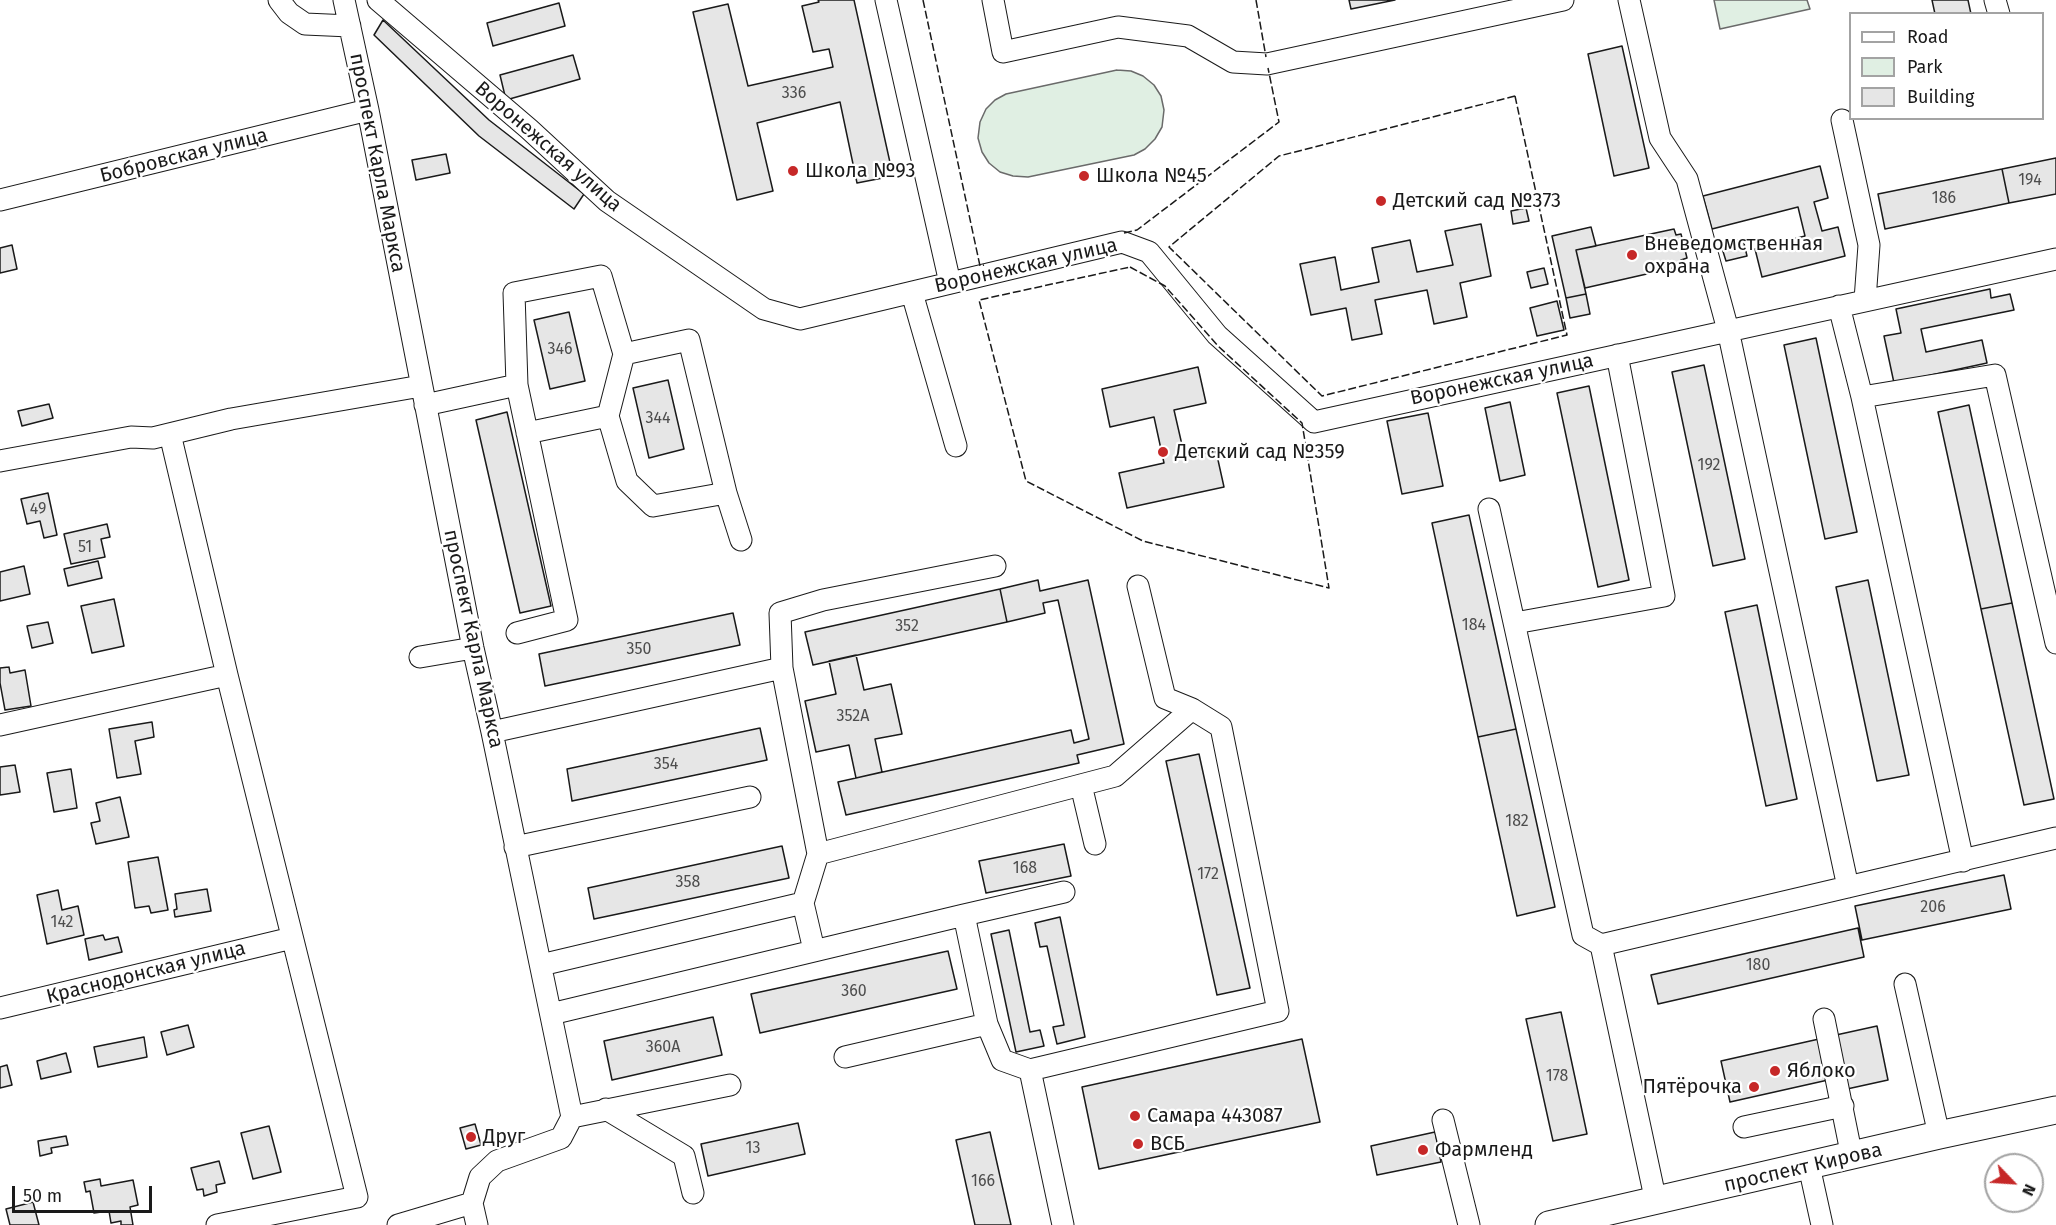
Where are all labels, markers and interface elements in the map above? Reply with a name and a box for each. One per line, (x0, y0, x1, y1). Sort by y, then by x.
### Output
legend (1849, 12, 2044, 120)
text: Road (1907, 26, 1949, 48)
street label: проспект Карла Маркса (344, 51, 410, 275)
text: Park (1907, 56, 1942, 78)
street label: Воронежская улица (470, 77, 626, 217)
house number: 336 (782, 84, 806, 104)
text: Building (1907, 86, 1974, 108)
street label: Бобровская улица (98, 124, 270, 188)
place label: Школа №93 (805, 159, 915, 183)
marker: Школа №93 (786, 164, 800, 178)
place label: Школа №45 (1096, 164, 1207, 188)
marker: Школа №45 (1077, 169, 1091, 183)
house number: 194 (2018, 171, 2042, 191)
place label: Детский сад №373 (1393, 189, 1561, 213)
house number: 186 (1932, 189, 1956, 209)
marker: Детский сад №373 (1374, 194, 1388, 208)
place label: Вневедомственная охрана (1644, 232, 1823, 279)
street label: Воронежская улица (932, 233, 1120, 299)
marker: Вневедомственная охрана (1625, 248, 1639, 262)
house number: 346 (548, 340, 572, 360)
street label: Воронежская улица (1408, 349, 1596, 411)
house number: 344 (646, 409, 670, 429)
place label: Детский сад №359 (1175, 440, 1345, 464)
marker: Детский сад №359 (1156, 445, 1170, 459)
house number: 192 (1698, 456, 1720, 476)
house number: 49 (30, 500, 46, 520)
street label: проспект Карла Маркса (438, 527, 508, 751)
house number: 51 (78, 538, 92, 558)
house number: 184 (1462, 616, 1486, 636)
house number: 352 (895, 617, 919, 637)
house number: 350 (627, 640, 651, 660)
house number: 352А (837, 707, 869, 727)
house number: 354 (654, 755, 678, 775)
house number: 182 (1505, 812, 1529, 832)
house number: 168 (1013, 859, 1037, 879)
house number: 172 (1197, 865, 1219, 885)
house number: 358 (676, 873, 700, 893)
house number: 206 (1920, 898, 1946, 918)
house number: 142 (50, 913, 74, 933)
street label: Краснодонская улица (44, 937, 248, 1009)
house number: 180 (1746, 956, 1770, 976)
house number: 360 (841, 982, 867, 1002)
house number: 360А (646, 1038, 680, 1058)
place label: Яблоко (1787, 1059, 1856, 1083)
marker: Яблоко (1768, 1064, 1782, 1078)
house number: 178 (1546, 1067, 1568, 1087)
place label: Пятёрочка (1643, 1075, 1742, 1099)
marker: Пятёрочка (1747, 1080, 1761, 1094)
place label: Самара 443087 (1147, 1104, 1283, 1128)
marker: Самара 443087 (1128, 1109, 1142, 1123)
place label: Друг (483, 1125, 525, 1149)
marker: Друг (464, 1130, 478, 1144)
place label: ВСБ (1150, 1132, 1185, 1156)
marker: ВСБ (1131, 1137, 1145, 1151)
place label: Фармленд (1435, 1138, 1533, 1162)
street label: проспект Кирова (1722, 1138, 1884, 1198)
house number: 13 (746, 1139, 760, 1159)
marker: Фармленд (1416, 1143, 1430, 1157)
north arrow (1984, 1153, 2044, 1213)
house number: 166 (971, 1172, 995, 1192)
scale bar (15, 1174, 154, 1212)
text: N (2018, 1181, 2040, 1199)
text: 50 m (23, 1185, 62, 1207)

